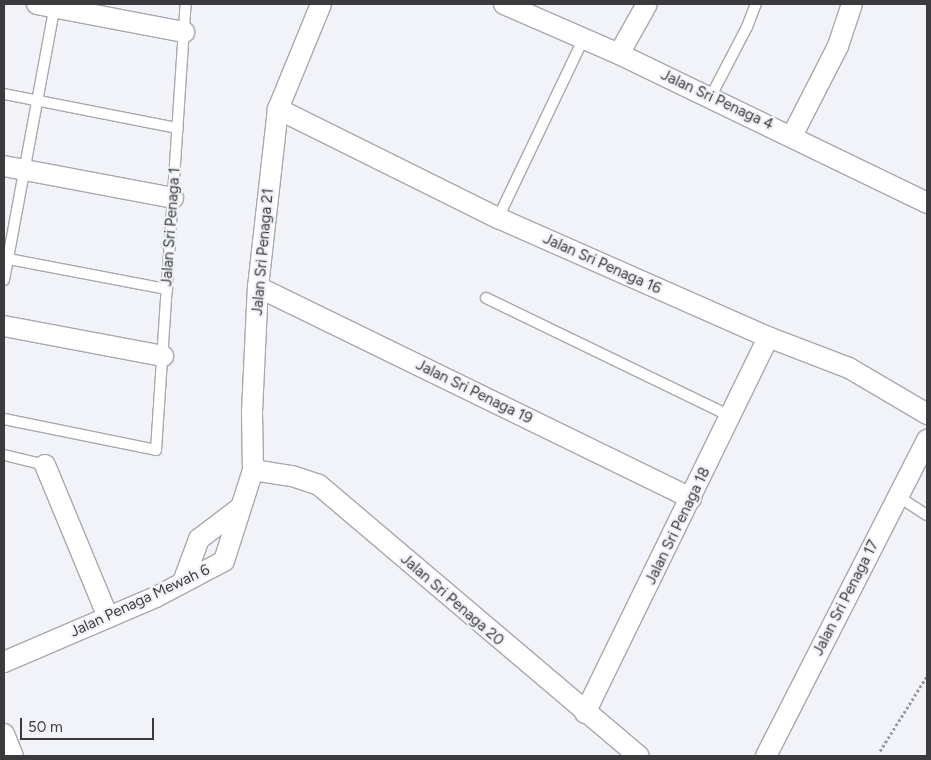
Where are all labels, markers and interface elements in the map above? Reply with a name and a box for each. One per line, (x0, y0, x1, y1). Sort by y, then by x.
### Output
street label: Jalan Sri Penaga 4 (658, 66, 776, 134)
street label: Jalan Sri Penaga 1 (158, 167, 184, 287)
street label: Jalan Sri Penaga 21 (248, 188, 278, 316)
street label: Jalan Sri Penaga 16 (540, 230, 664, 298)
street label: Jalan Sri Penaga 19 (413, 356, 535, 428)
street label: Jalan Sri Penaga 18 (642, 464, 714, 588)
street label: Jalan Sri Penaga 17 (809, 537, 883, 659)
street label: Jalan Sri Penaga 20 (397, 550, 507, 650)
street label: Jalan Penaga Mewah 6 (67, 561, 213, 641)
scale bar (22, 708, 156, 740)
text: 50 m (28, 718, 63, 736)

